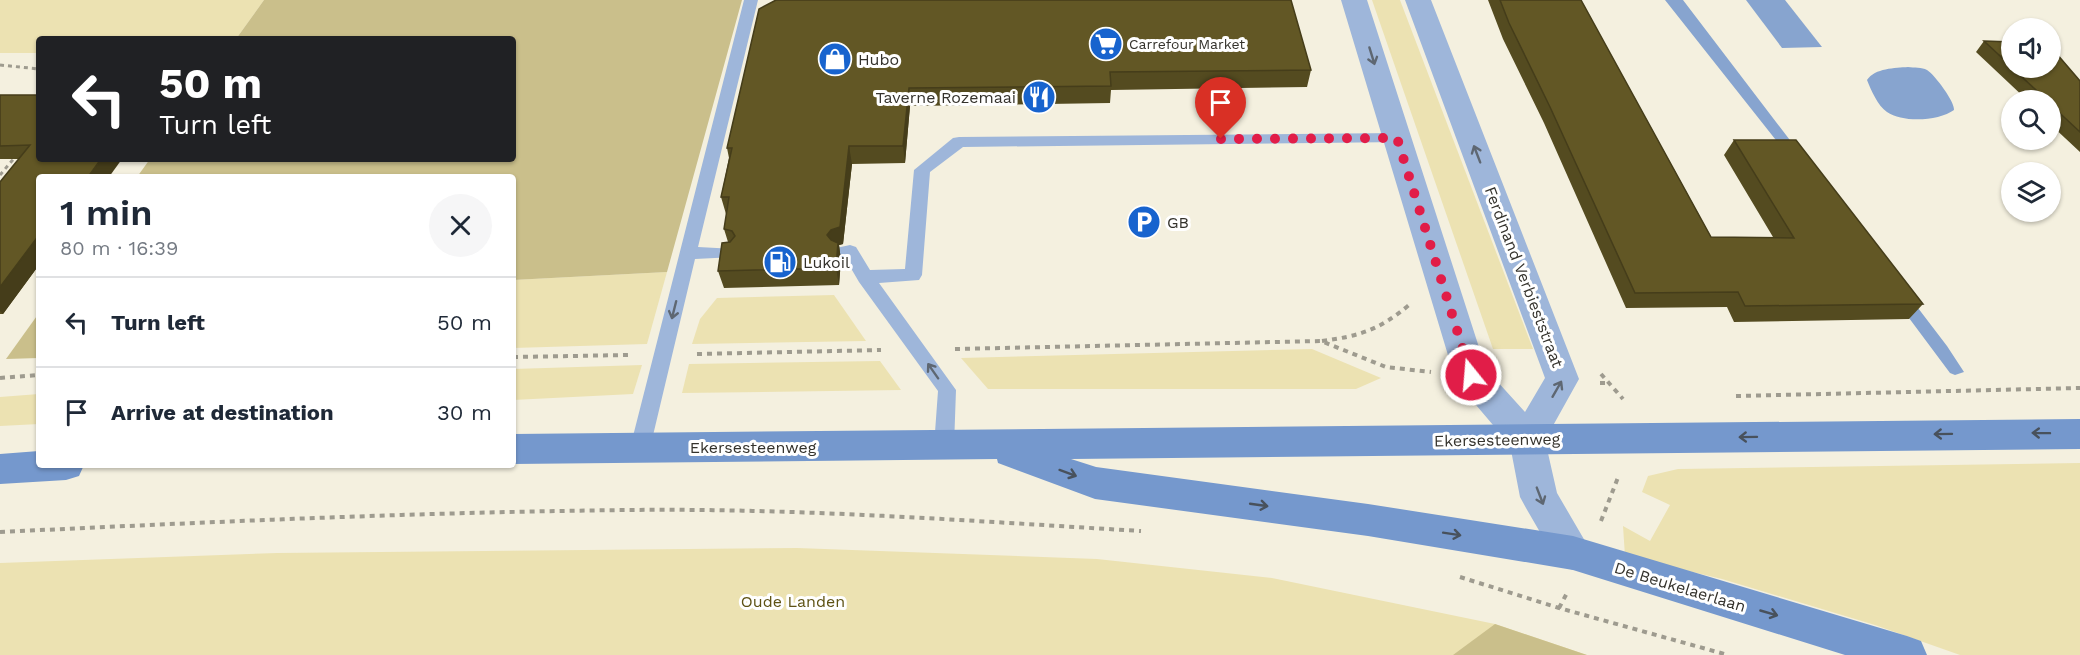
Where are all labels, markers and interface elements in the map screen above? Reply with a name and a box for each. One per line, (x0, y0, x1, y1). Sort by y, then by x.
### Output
map controls (2001, 18, 2061, 222)
button: sound (2001, 18, 2061, 78)
supermarket icon: Carrefour Market (1088, 26, 1124, 62)
place label: Carrefour Market (1129, 36, 1245, 52)
shop icon: Hubo (817, 41, 853, 77)
one-way arrow (1367, 46, 1378, 65)
place label: Hubo (858, 50, 899, 69)
text: 50 m (159, 59, 262, 108)
icon: left (60, 60, 138, 138)
pin (1195, 77, 1246, 139)
restaurant icon: Taverne Rozemaai (1021, 79, 1057, 115)
icon: arrive (1204, 86, 1237, 119)
place label: Taverne Rozemaai (875, 88, 1016, 107)
button: search (2001, 90, 2061, 150)
text: Turn left (159, 109, 271, 141)
one-way arrow (1471, 145, 1482, 164)
button: layers (2001, 162, 2061, 222)
street label: Ferdinand Verbieststraat (1481, 184, 1567, 371)
text: 1 min (60, 192, 152, 234)
button: close (429, 194, 492, 257)
parking icon: GB (1126, 204, 1162, 240)
place label: GB (1167, 213, 1189, 232)
text: 80 m · 16:39 (60, 236, 178, 260)
fuel station icon: Lukoil (762, 244, 798, 280)
place label: Lukoil (803, 253, 850, 272)
one-way arrow (667, 300, 679, 319)
icon: left (60, 306, 93, 339)
text: Turn left (111, 310, 205, 335)
text: 50 m (437, 310, 492, 335)
position arrow (1439, 343, 1503, 407)
one-way arrow (927, 363, 939, 379)
one-way arrow (1551, 381, 1563, 398)
icon: arrive (60, 396, 93, 429)
text: Arrive at destination (111, 400, 334, 425)
text: 30 m (437, 400, 492, 425)
one-way arrow (1933, 428, 1953, 440)
one-way arrow (2031, 428, 2051, 439)
street label: Ekersesteenweg (1434, 429, 1561, 451)
one-way arrow (1738, 432, 1758, 443)
street label: Ekersesteenweg (690, 438, 817, 457)
one-way arrow (1058, 468, 1076, 479)
one-way arrow (1536, 486, 1547, 505)
one-way arrow (1249, 500, 1269, 511)
one-way arrow (1442, 529, 1462, 540)
street label: De Beukelaerlaan (1612, 558, 1748, 616)
park label: Oude Landen (741, 592, 845, 611)
one-way arrow (1759, 608, 1778, 619)

